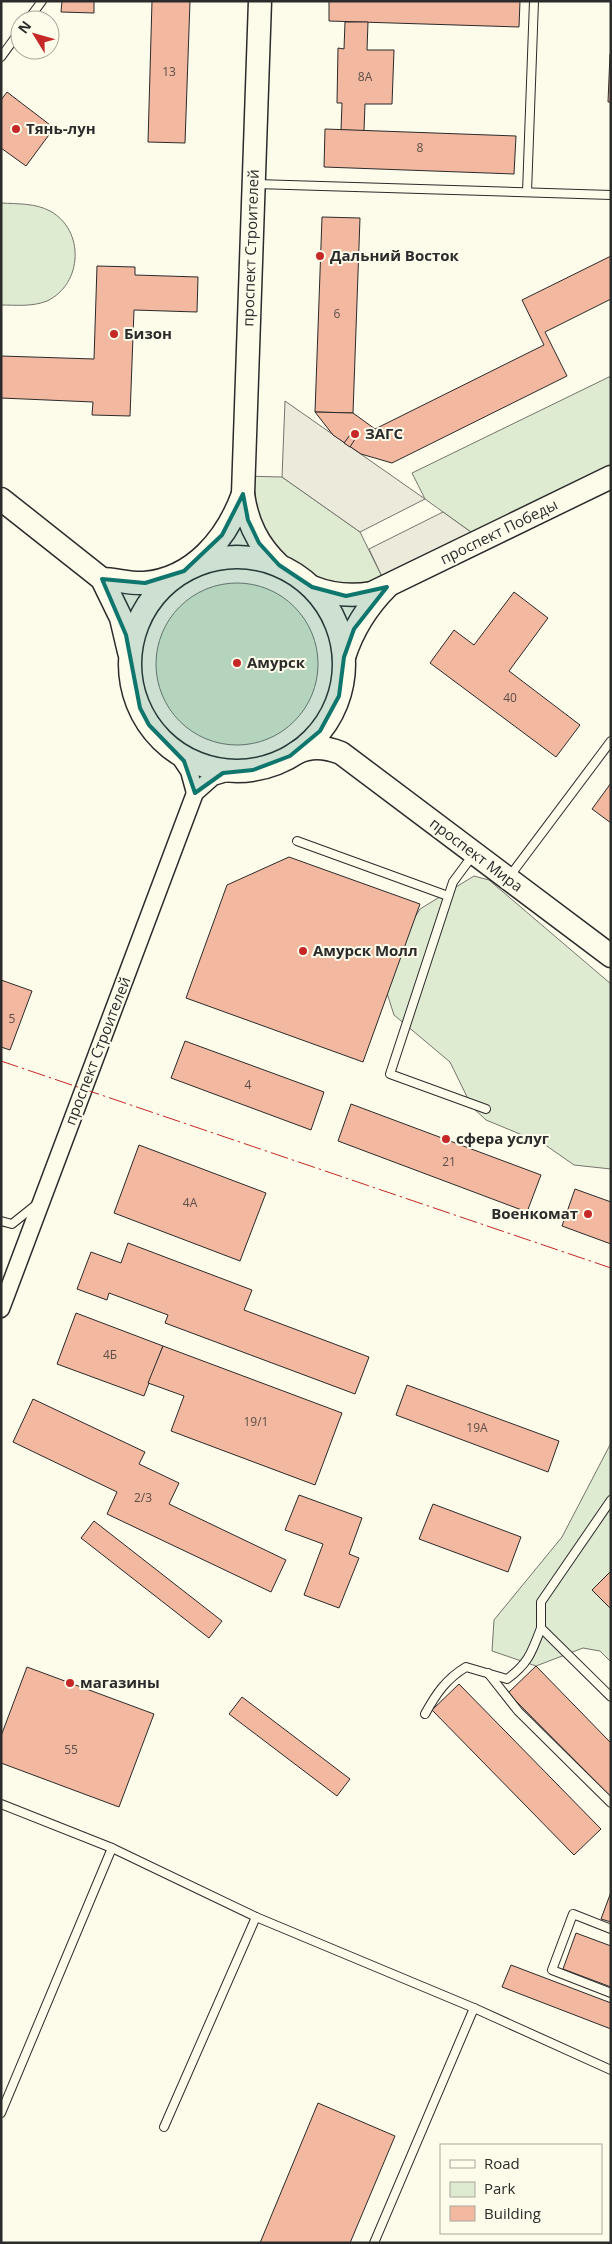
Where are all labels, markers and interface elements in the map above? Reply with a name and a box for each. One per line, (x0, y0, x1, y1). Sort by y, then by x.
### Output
north arrow (10, 10, 60, 60)
text: N (13, 17, 35, 37)
house number: 13 (162, 63, 176, 80)
house number: 8А (358, 68, 373, 85)
place label: Тянь-лун (26, 118, 96, 138)
marker: Тянь-лун (10, 123, 22, 135)
house number: 8 (417, 139, 424, 156)
street label: проспект Строителей (237, 169, 263, 327)
place label: Дальний Восток (330, 245, 460, 265)
marker: Дальний Восток (314, 250, 326, 262)
house number: 6 (334, 305, 341, 322)
place label: Бизон (124, 323, 172, 343)
marker: Бизон (108, 328, 120, 340)
place label: ЗАГС (365, 423, 403, 443)
marker: ЗАГС (349, 428, 361, 440)
street label: проспект Победы (436, 494, 561, 568)
place label: Амурск (247, 652, 306, 672)
marker: Амурск (231, 657, 243, 669)
house number: 40 (503, 689, 517, 706)
street label: проспект Мира (426, 813, 527, 896)
place label: Амурск Молл (313, 940, 418, 960)
marker: Амурск Молл (297, 945, 309, 957)
street label: проспект Строителей (60, 974, 135, 1128)
house number: 5 (9, 1010, 16, 1027)
house number: 4 (245, 1076, 252, 1093)
place label: сфера услуг (456, 1128, 549, 1148)
marker: сфера услуг (440, 1133, 452, 1145)
house number: 21 (442, 1153, 456, 1170)
house number: 4А (183, 1194, 198, 1211)
place label: Военкомат (491, 1203, 578, 1223)
marker: Военкомат (582, 1208, 594, 1220)
house number: 4Б (103, 1346, 117, 1363)
house number: 19/1 (244, 1413, 268, 1430)
house number: 19А (466, 1419, 488, 1436)
house number: 2/3 (134, 1489, 152, 1506)
place label: магазины (80, 1672, 160, 1692)
marker: магазины (64, 1677, 76, 1689)
house number: 55 (64, 1741, 78, 1758)
legend (440, 2144, 602, 2234)
text: Road (484, 2153, 520, 2173)
text: Park (484, 2178, 515, 2198)
text: Building (484, 2203, 541, 2223)

